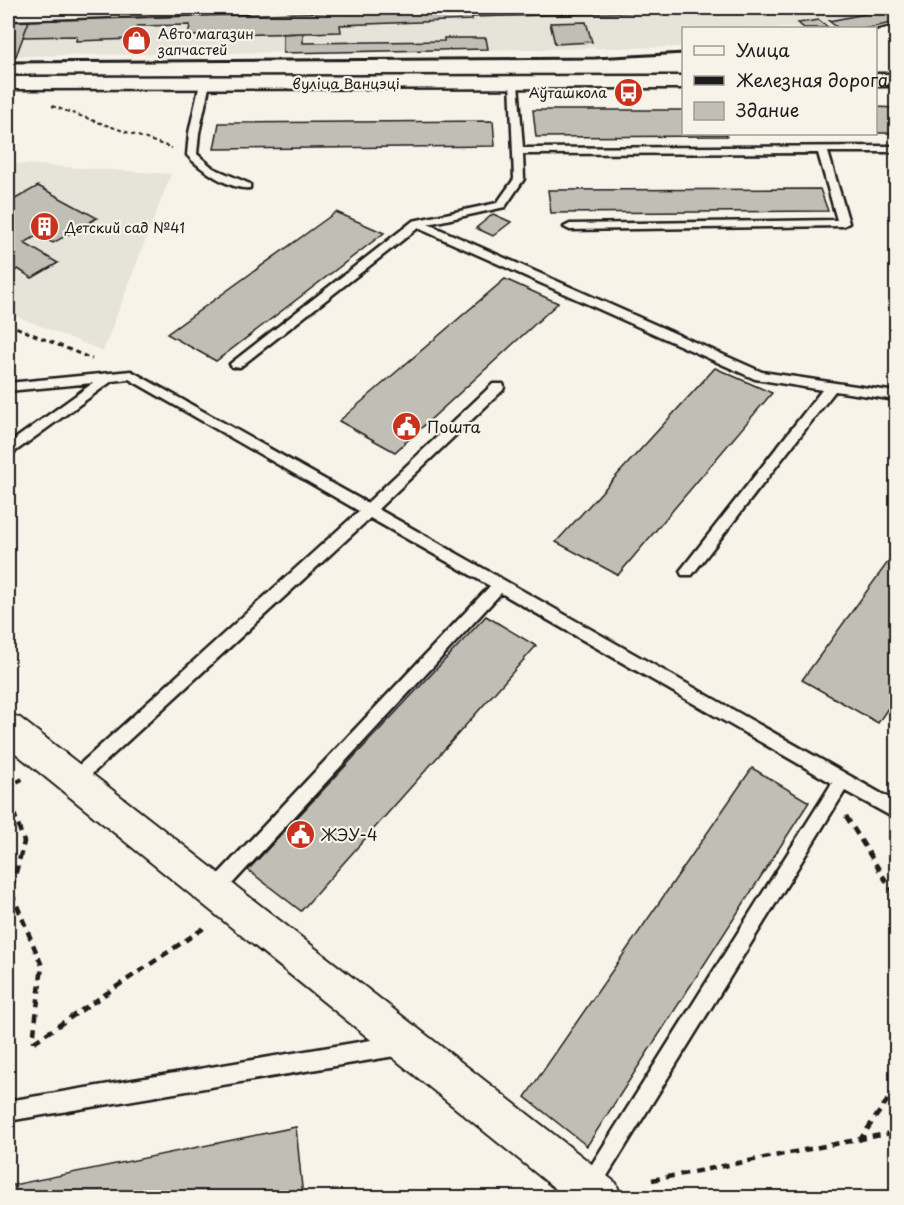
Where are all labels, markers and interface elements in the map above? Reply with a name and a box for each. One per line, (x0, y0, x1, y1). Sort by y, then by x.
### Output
place label: Авто магазин запчастей (157, 23, 254, 60)
shop icon: Авто магазин запчастей (121, 25, 153, 57)
legend (682, 27, 877, 135)
text: Улица (736, 36, 790, 63)
text: Железная дорога (736, 66, 890, 93)
street label: вуліца Ванцэці (292, 73, 400, 94)
bus stop icon: Аўташкола (612, 76, 644, 108)
place label: Аўташкола (529, 82, 607, 103)
text: Здание (736, 96, 799, 123)
building icon: Детский сад №41 (28, 211, 60, 243)
place label: Детский сад №41 (64, 217, 185, 238)
public building icon: Пошта (390, 410, 422, 442)
place label: Пошта (427, 414, 481, 438)
public building icon: ЖЭУ-4 (284, 818, 316, 850)
place label: ЖЭУ-4 (320, 822, 378, 846)

